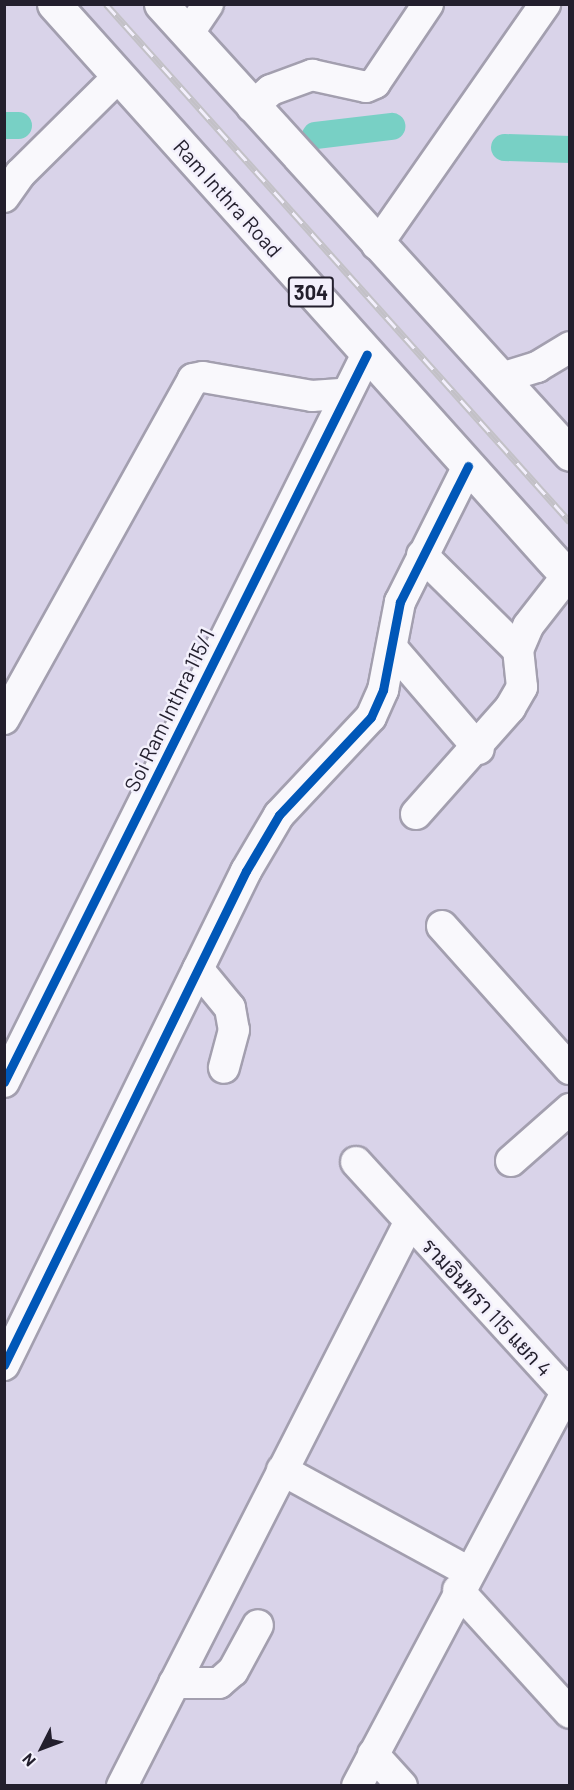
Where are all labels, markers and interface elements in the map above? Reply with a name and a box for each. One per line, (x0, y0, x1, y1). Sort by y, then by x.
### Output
street label: Ram Inthra Road (169, 134, 287, 262)
road number: 304 (287, 275, 335, 309)
street label: Soi Ram Inthra 115/1 (119, 624, 219, 796)
street label: รามอินทรา 115 แยก 4 (417, 1233, 557, 1381)
north arrow (12, 1718, 72, 1778)
text: N (18, 1750, 39, 1771)

